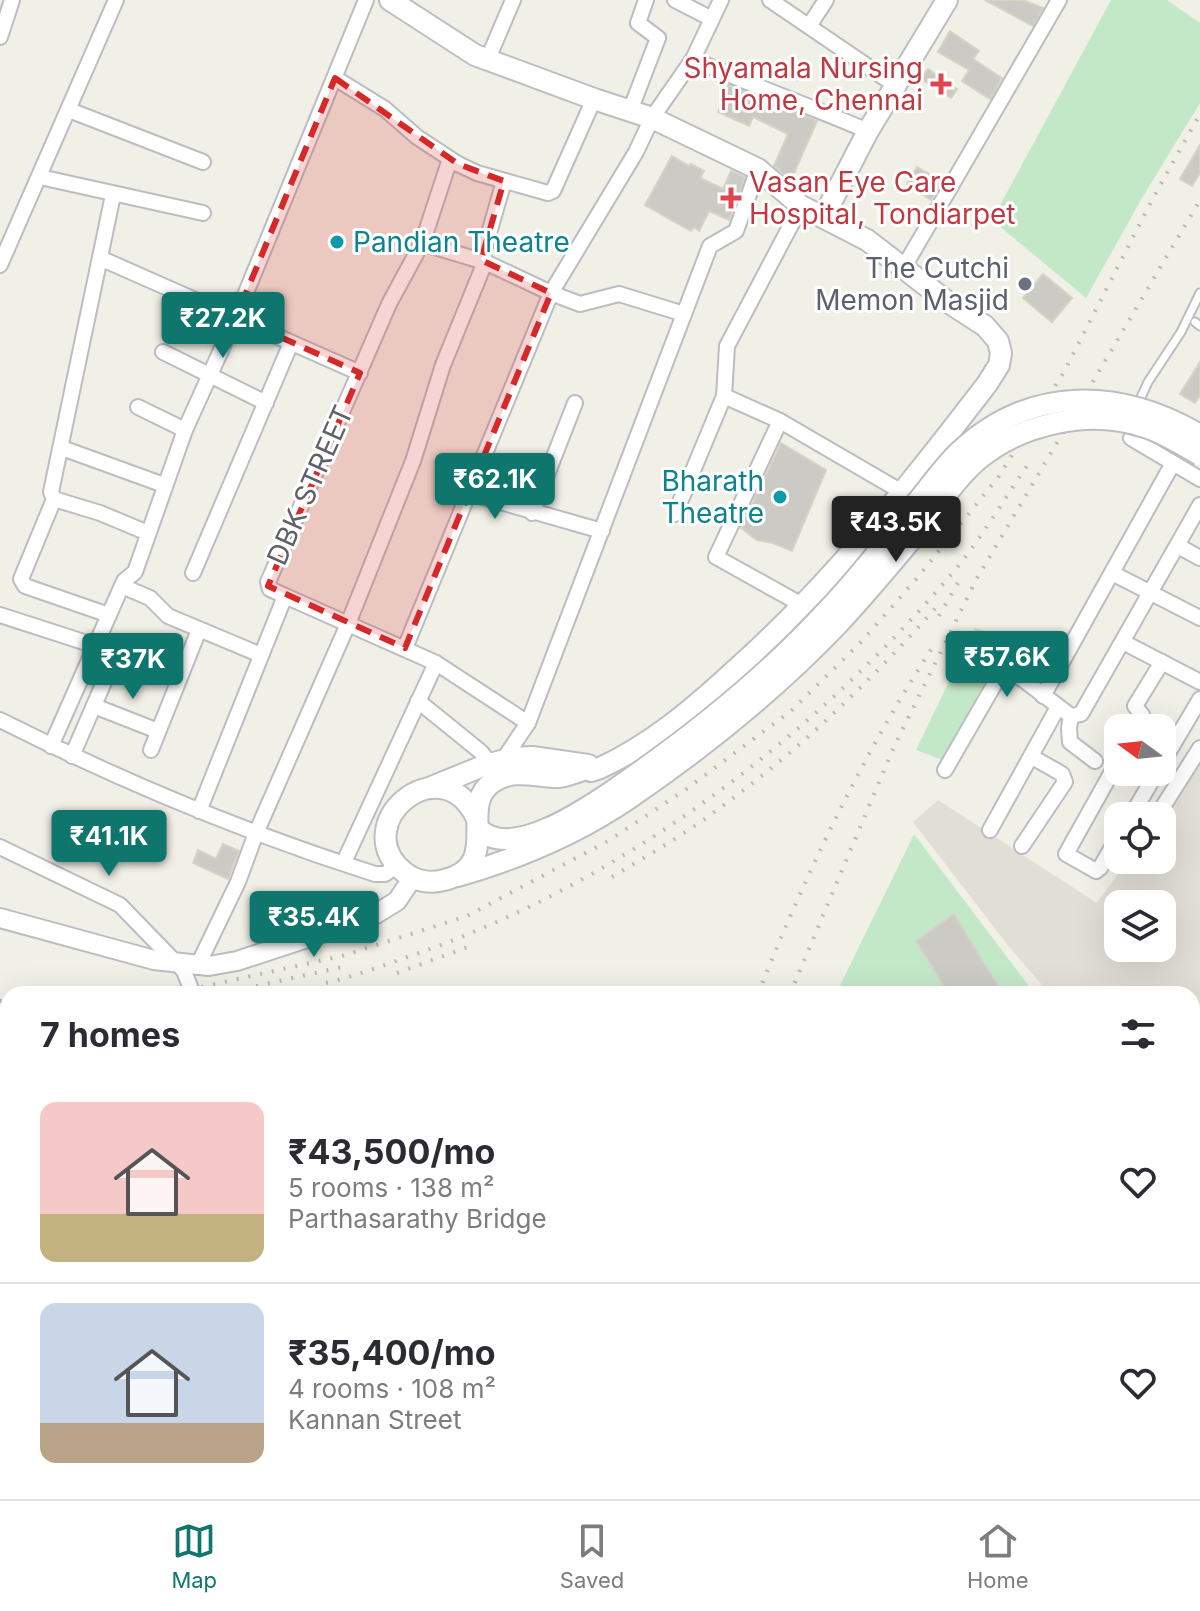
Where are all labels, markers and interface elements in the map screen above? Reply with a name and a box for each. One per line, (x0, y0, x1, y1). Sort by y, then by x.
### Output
place label: Shyamala Nursing Home, Chennai (683, 51, 923, 117)
marker: Shyamala Nursing Home, Chennai (930, 73, 952, 95)
place label: Vasan Eye Care Hospital, Tondiarpet (749, 165, 1016, 231)
marker: Vasan Eye Care Hospital, Tondiarpet (720, 187, 742, 209)
place label: Pandian Theatre (353, 225, 570, 259)
marker: Pandian Theatre (328, 233, 346, 251)
place label: The Cutchi Memon Masjid (815, 251, 1009, 317)
marker: The Cutchi Memon Masjid (1016, 275, 1034, 293)
pin: ₹27.2K (158, 292, 288, 360)
text: ₹27.2K (180, 302, 266, 333)
street label: DBK STREET (260, 400, 360, 570)
pin: ₹62.1K (430, 453, 560, 521)
text: ₹62.1K (453, 463, 537, 494)
place label: Bharath Theatre (661, 464, 764, 530)
marker: Bharath Theatre (771, 488, 789, 506)
pin: ₹43.5K (831, 496, 961, 564)
text: ₹43.5K (850, 506, 942, 537)
pin: ₹57.6K (942, 631, 1072, 699)
pin: ₹37K (86, 633, 180, 701)
text: ₹57.6K (964, 641, 1050, 672)
text: ₹37K (100, 643, 166, 674)
north arrow (1104, 714, 1176, 786)
map controls (1104, 714, 1176, 962)
button: locate (1104, 802, 1176, 874)
pin: ₹41.1K (44, 810, 174, 878)
text: ₹41.1K (70, 820, 148, 851)
button: layers (1104, 890, 1176, 962)
pin: ₹35.4K (249, 891, 379, 959)
text: ₹35.4K (268, 901, 360, 932)
icon: filters (1116, 1012, 1160, 1056)
text: 7 homes (40, 1014, 180, 1055)
text: ₹43,500/mo (288, 1131, 495, 1172)
icon: home (104, 1134, 200, 1230)
icon: heart (1116, 1160, 1160, 1204)
text: 5 rooms · 138 m² (288, 1172, 495, 1203)
text: Parthasarathy Bridge (288, 1203, 547, 1234)
text: ₹35,400/mo (288, 1332, 496, 1373)
icon: home (104, 1335, 200, 1431)
icon: heart (1116, 1361, 1160, 1405)
text: 4 rooms · 108 m² (288, 1373, 496, 1404)
text: Kannan Street (288, 1404, 461, 1435)
tab: Map (171, 1519, 217, 1593)
tab: Saved (560, 1519, 624, 1593)
tab: Home (967, 1519, 1029, 1593)

